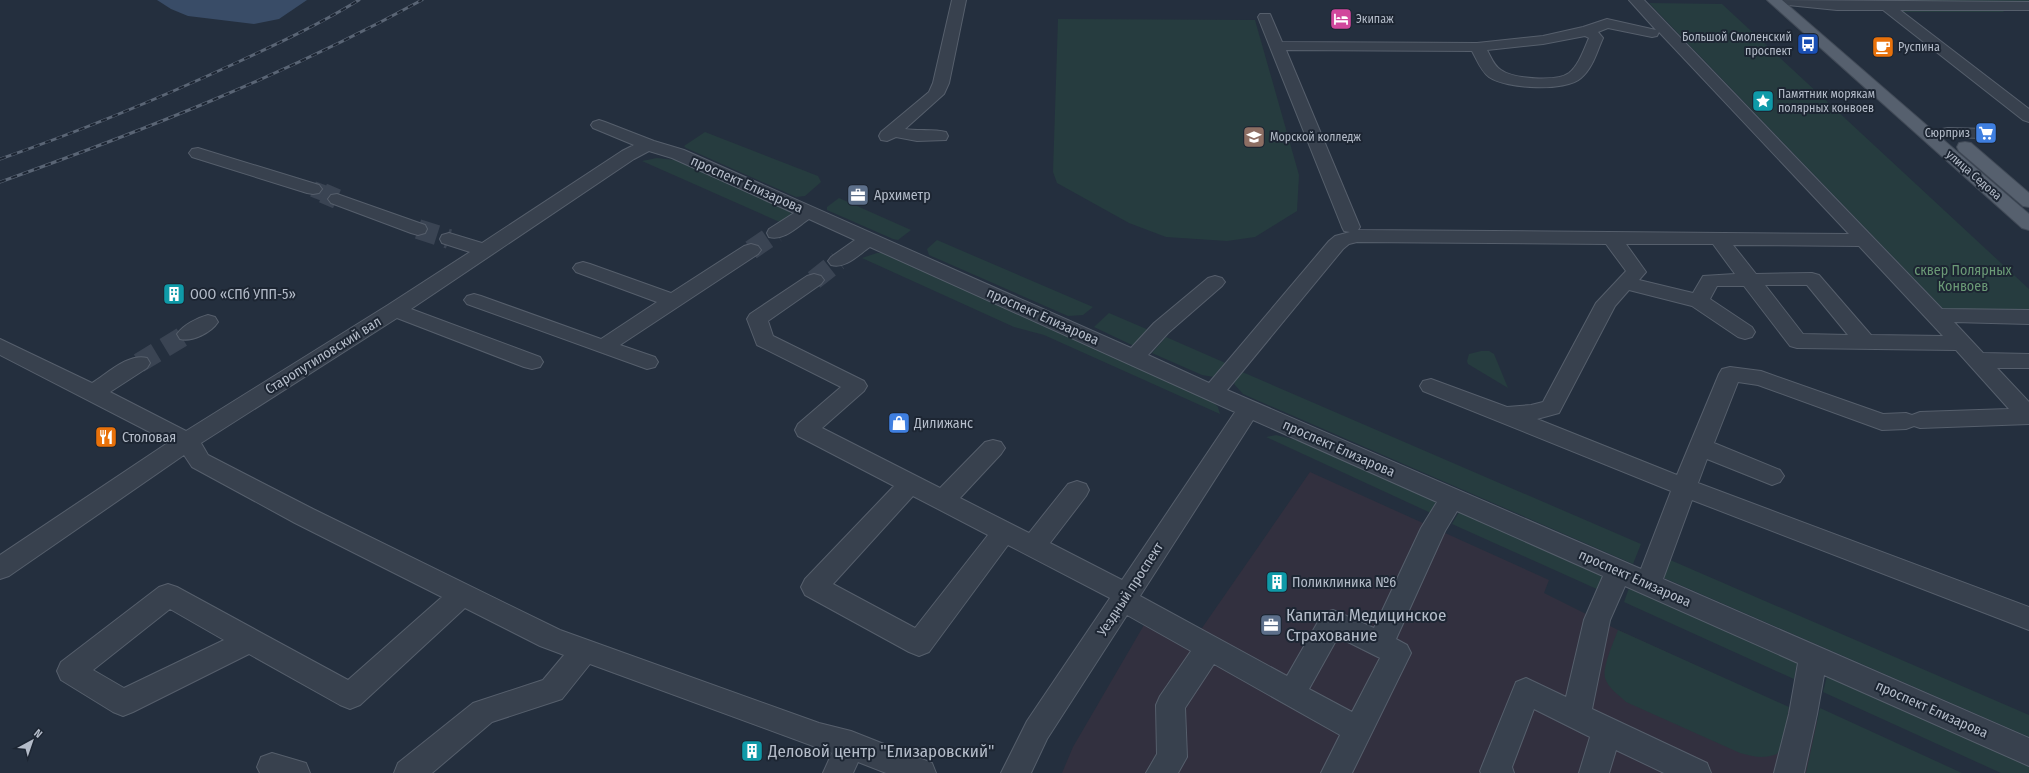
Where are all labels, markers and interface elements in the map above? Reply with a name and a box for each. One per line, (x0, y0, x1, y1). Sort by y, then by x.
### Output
hotel icon: Экипаж (1328, 6, 1354, 32)
place label: Экипаж (1356, 12, 1394, 26)
place label: Большой Смоленский проспект (1682, 30, 1792, 58)
bus stop icon: Большой Смоленский проспект (1795, 31, 1821, 57)
cafe icon: Руспина (1870, 34, 1896, 60)
place label: Руспина (1898, 40, 1940, 54)
place label: Памятник морякам полярных конвоев (1778, 87, 1875, 115)
place icon: Памятник морякам полярных конвоев (1750, 88, 1776, 114)
supermarket icon: Сюрприз (1973, 120, 1999, 146)
school or university icon: Морской колледж (1241, 124, 1267, 150)
place label: Сюрприз (1925, 126, 1970, 140)
place label: Морской колледж (1270, 130, 1361, 144)
street label: улица Седова (1943, 147, 2005, 203)
street label: проспект Елизарова (688, 152, 806, 217)
office icon: Архиметр (845, 182, 871, 208)
place label: Архиметр (874, 187, 931, 204)
park label: сквер Полярных Конвоев (1914, 262, 2013, 295)
building icon: ООО «СПб УПП-5» (161, 281, 187, 307)
street label: проспект Елизарова (984, 284, 1102, 349)
place label: ООО «СПб УПП-5» (190, 286, 296, 303)
street label: Старопутиловский вал (262, 313, 384, 398)
shop icon: Дилижанс (886, 410, 912, 436)
place label: Дилижанс (913, 415, 973, 432)
street label: проспект Елизарова (1280, 416, 1398, 481)
restaurant icon: Столовая (93, 424, 119, 450)
place label: Столовая (122, 429, 176, 446)
street label: Уездный проспект (1093, 539, 1167, 640)
street label: проспект Елизарова (1576, 546, 1694, 611)
building icon: Поликлиника №6 (1264, 569, 1290, 595)
place label: Поликлиника №6 (1292, 574, 1396, 591)
place label: Капитал Медицинское Страхование (1286, 605, 1446, 646)
office icon: Капитал Медицинское Страхование (1258, 612, 1284, 638)
street label: проспект Елизарова (1873, 677, 1991, 742)
north arrow (12, 721, 52, 761)
text: N (31, 727, 45, 741)
building icon: Деловой центр "Елизаровский" (739, 738, 765, 764)
place label: Деловой центр "Елизаровский" (767, 741, 995, 762)

